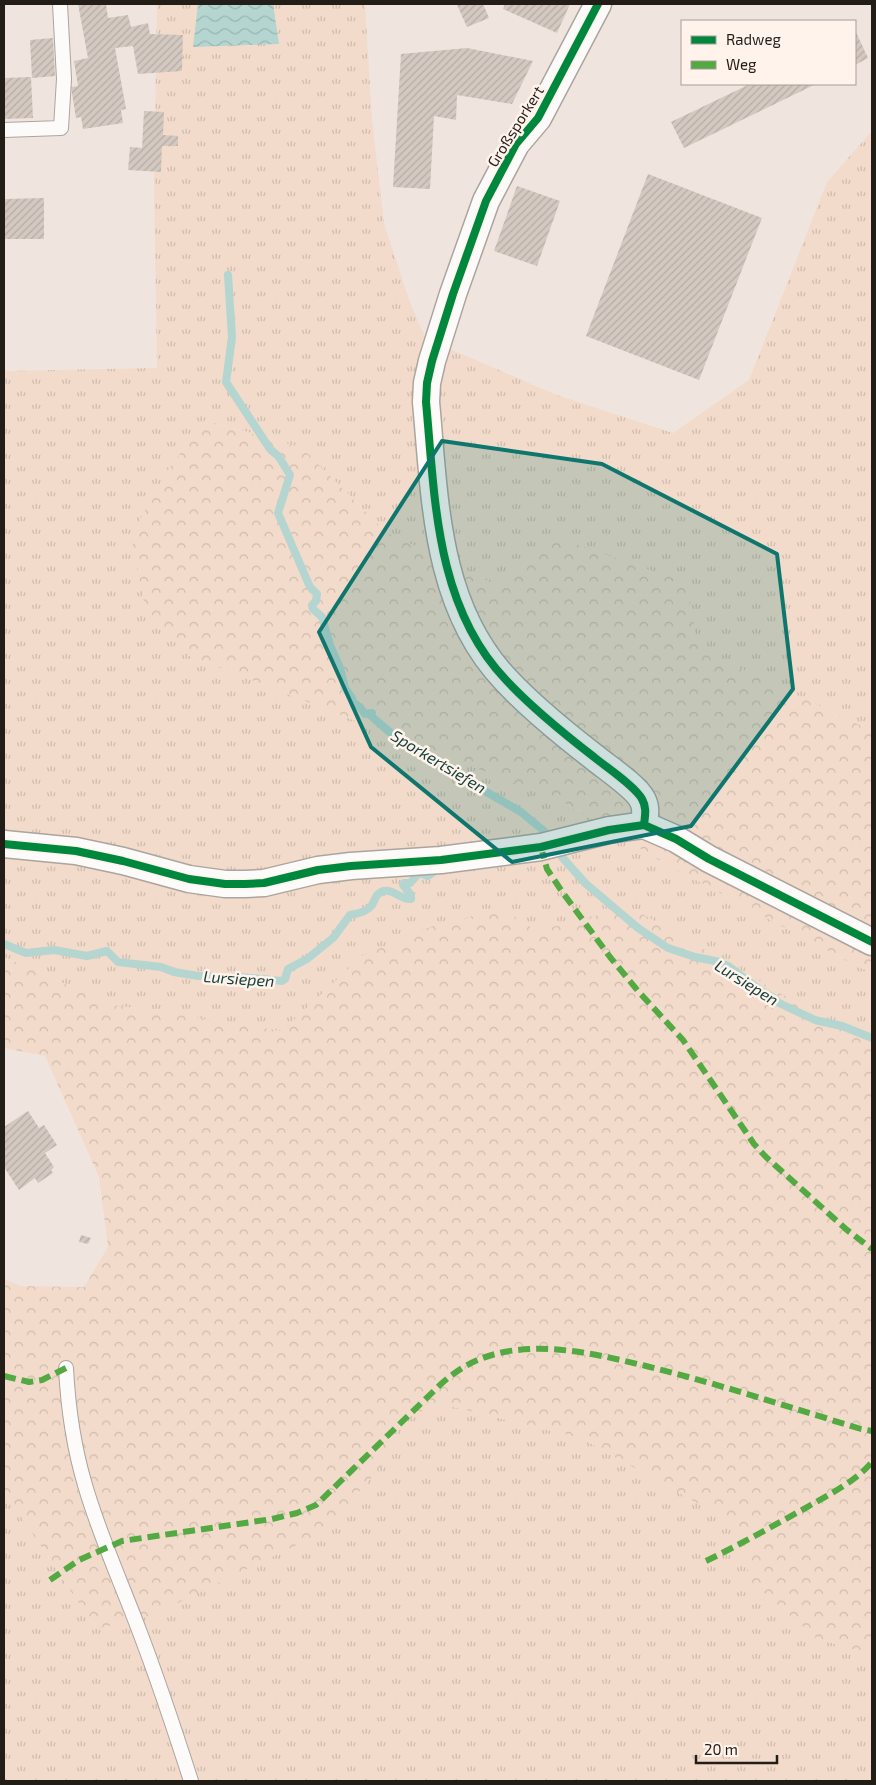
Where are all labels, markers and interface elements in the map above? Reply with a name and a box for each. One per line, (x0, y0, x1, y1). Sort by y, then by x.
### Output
legend (681, 20, 856, 85)
text: Radweg (726, 30, 781, 48)
text: Weg (726, 55, 757, 73)
street label: Großsporkert (483, 82, 547, 170)
water label: Sporkertsiefen (388, 725, 490, 797)
water label: Lursiepen (712, 955, 782, 1009)
water label: Lursiepen (203, 966, 275, 990)
scale bar (696, 1732, 777, 1764)
text: 20 m (704, 1740, 738, 1758)

